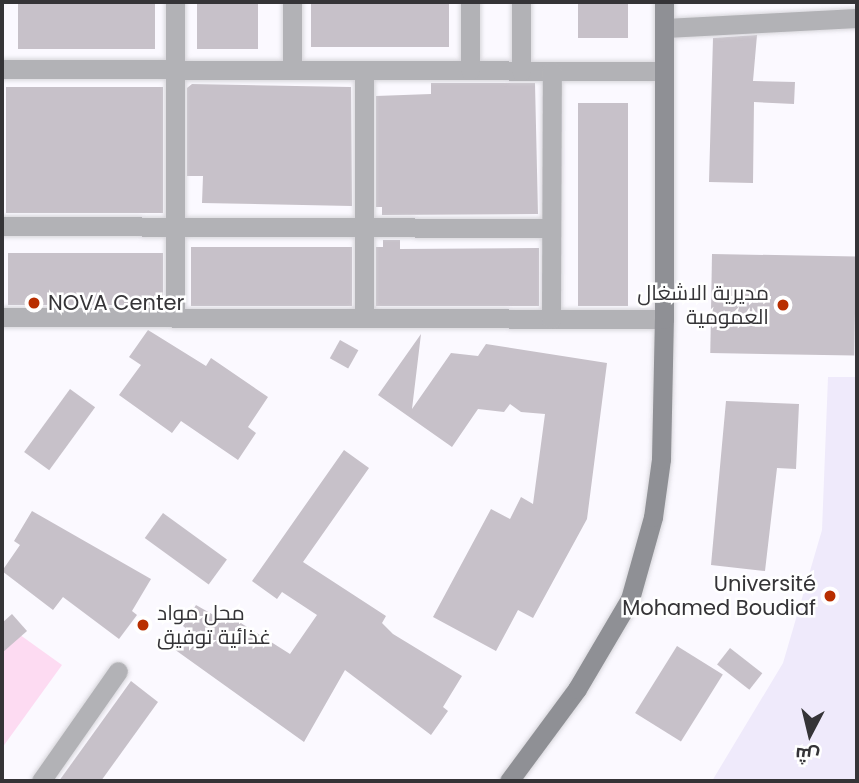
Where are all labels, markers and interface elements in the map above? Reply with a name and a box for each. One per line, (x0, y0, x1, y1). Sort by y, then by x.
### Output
place label: مديرية الاشغال العمومية (637, 280, 769, 330)
place label: NOVA Center (48, 290, 184, 316)
marker: NOVA Center (26, 295, 42, 311)
marker: مديرية الاشغال العمومية (775, 297, 791, 313)
place label: Université Mohamed Boudiaf (622, 571, 816, 621)
marker: Université Mohamed Boudiaf (822, 588, 838, 604)
place label: محل مواد غذائية توفيق (157, 600, 271, 650)
marker: محل مواد غذائية توفيق (135, 617, 151, 633)
north arrow (775, 699, 845, 769)
text: ش (794, 740, 821, 770)

